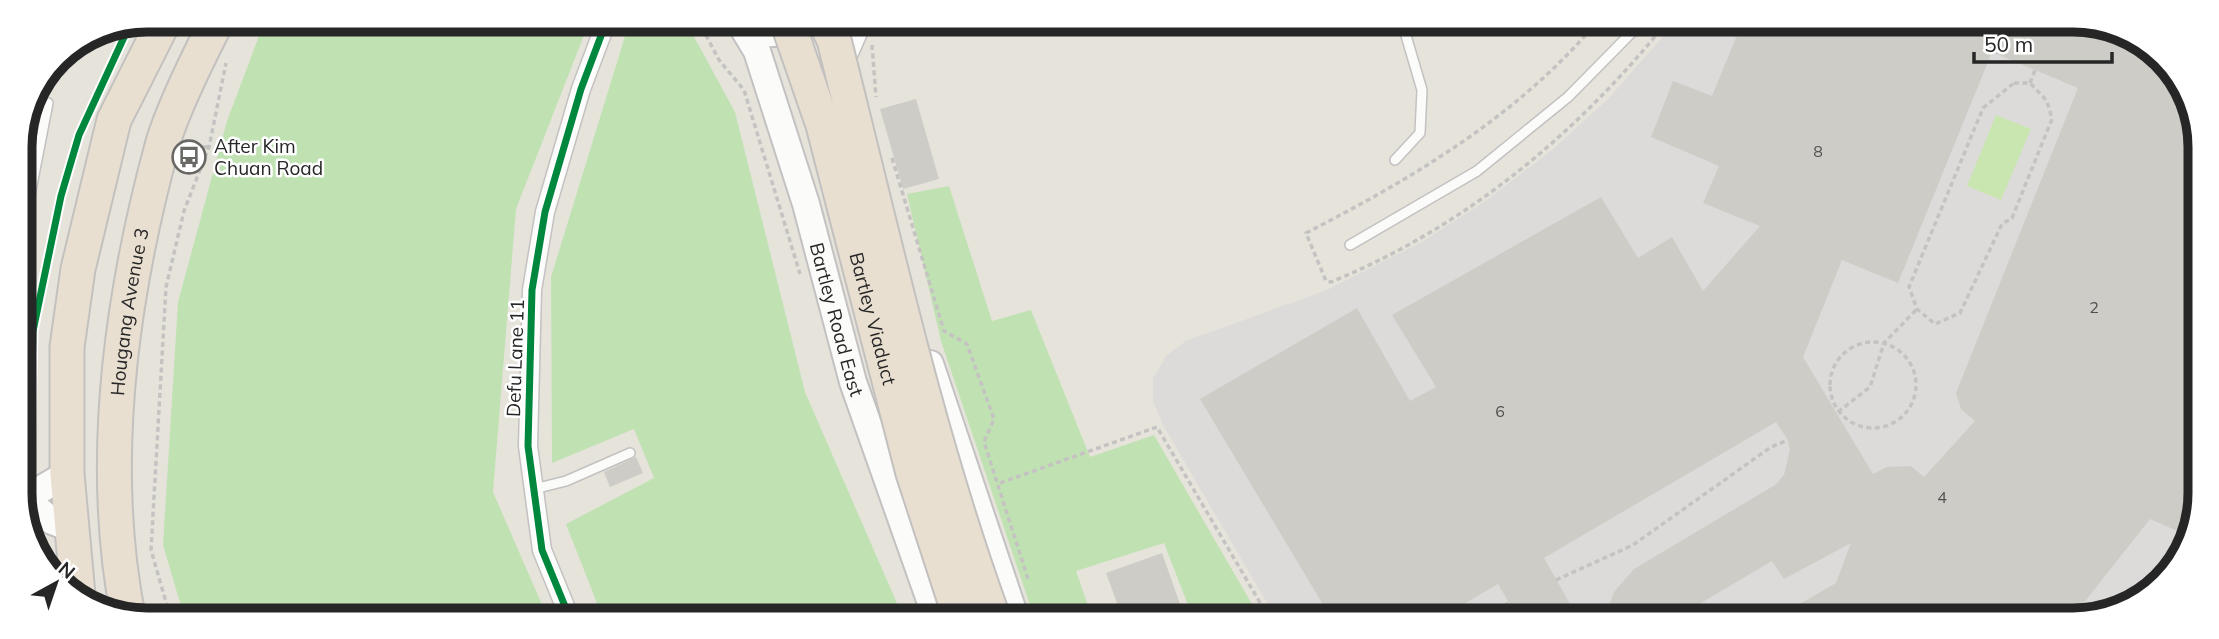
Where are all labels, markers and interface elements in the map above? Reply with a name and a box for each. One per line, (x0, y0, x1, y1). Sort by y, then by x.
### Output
scale bar (1974, 21, 2112, 65)
text: 50 m (1984, 31, 2033, 57)
place label: After Kim Chuan Road (214, 134, 323, 180)
bus stop icon: After Kim Chuan Road (170, 138, 208, 176)
house number: 8 (1813, 141, 1823, 161)
street label: Hougang Avenue 3 (105, 226, 154, 397)
street label: Bartley Road East (805, 240, 869, 400)
street label: Bartley Viaduct (844, 250, 902, 388)
house number: 2 (2089, 297, 2099, 317)
street label: Defu Lane 11 (501, 299, 529, 417)
house number: 6 (1495, 401, 1505, 421)
house number: 4 (1937, 487, 1947, 507)
north arrow (21, 548, 91, 618)
text: N (54, 556, 80, 584)

